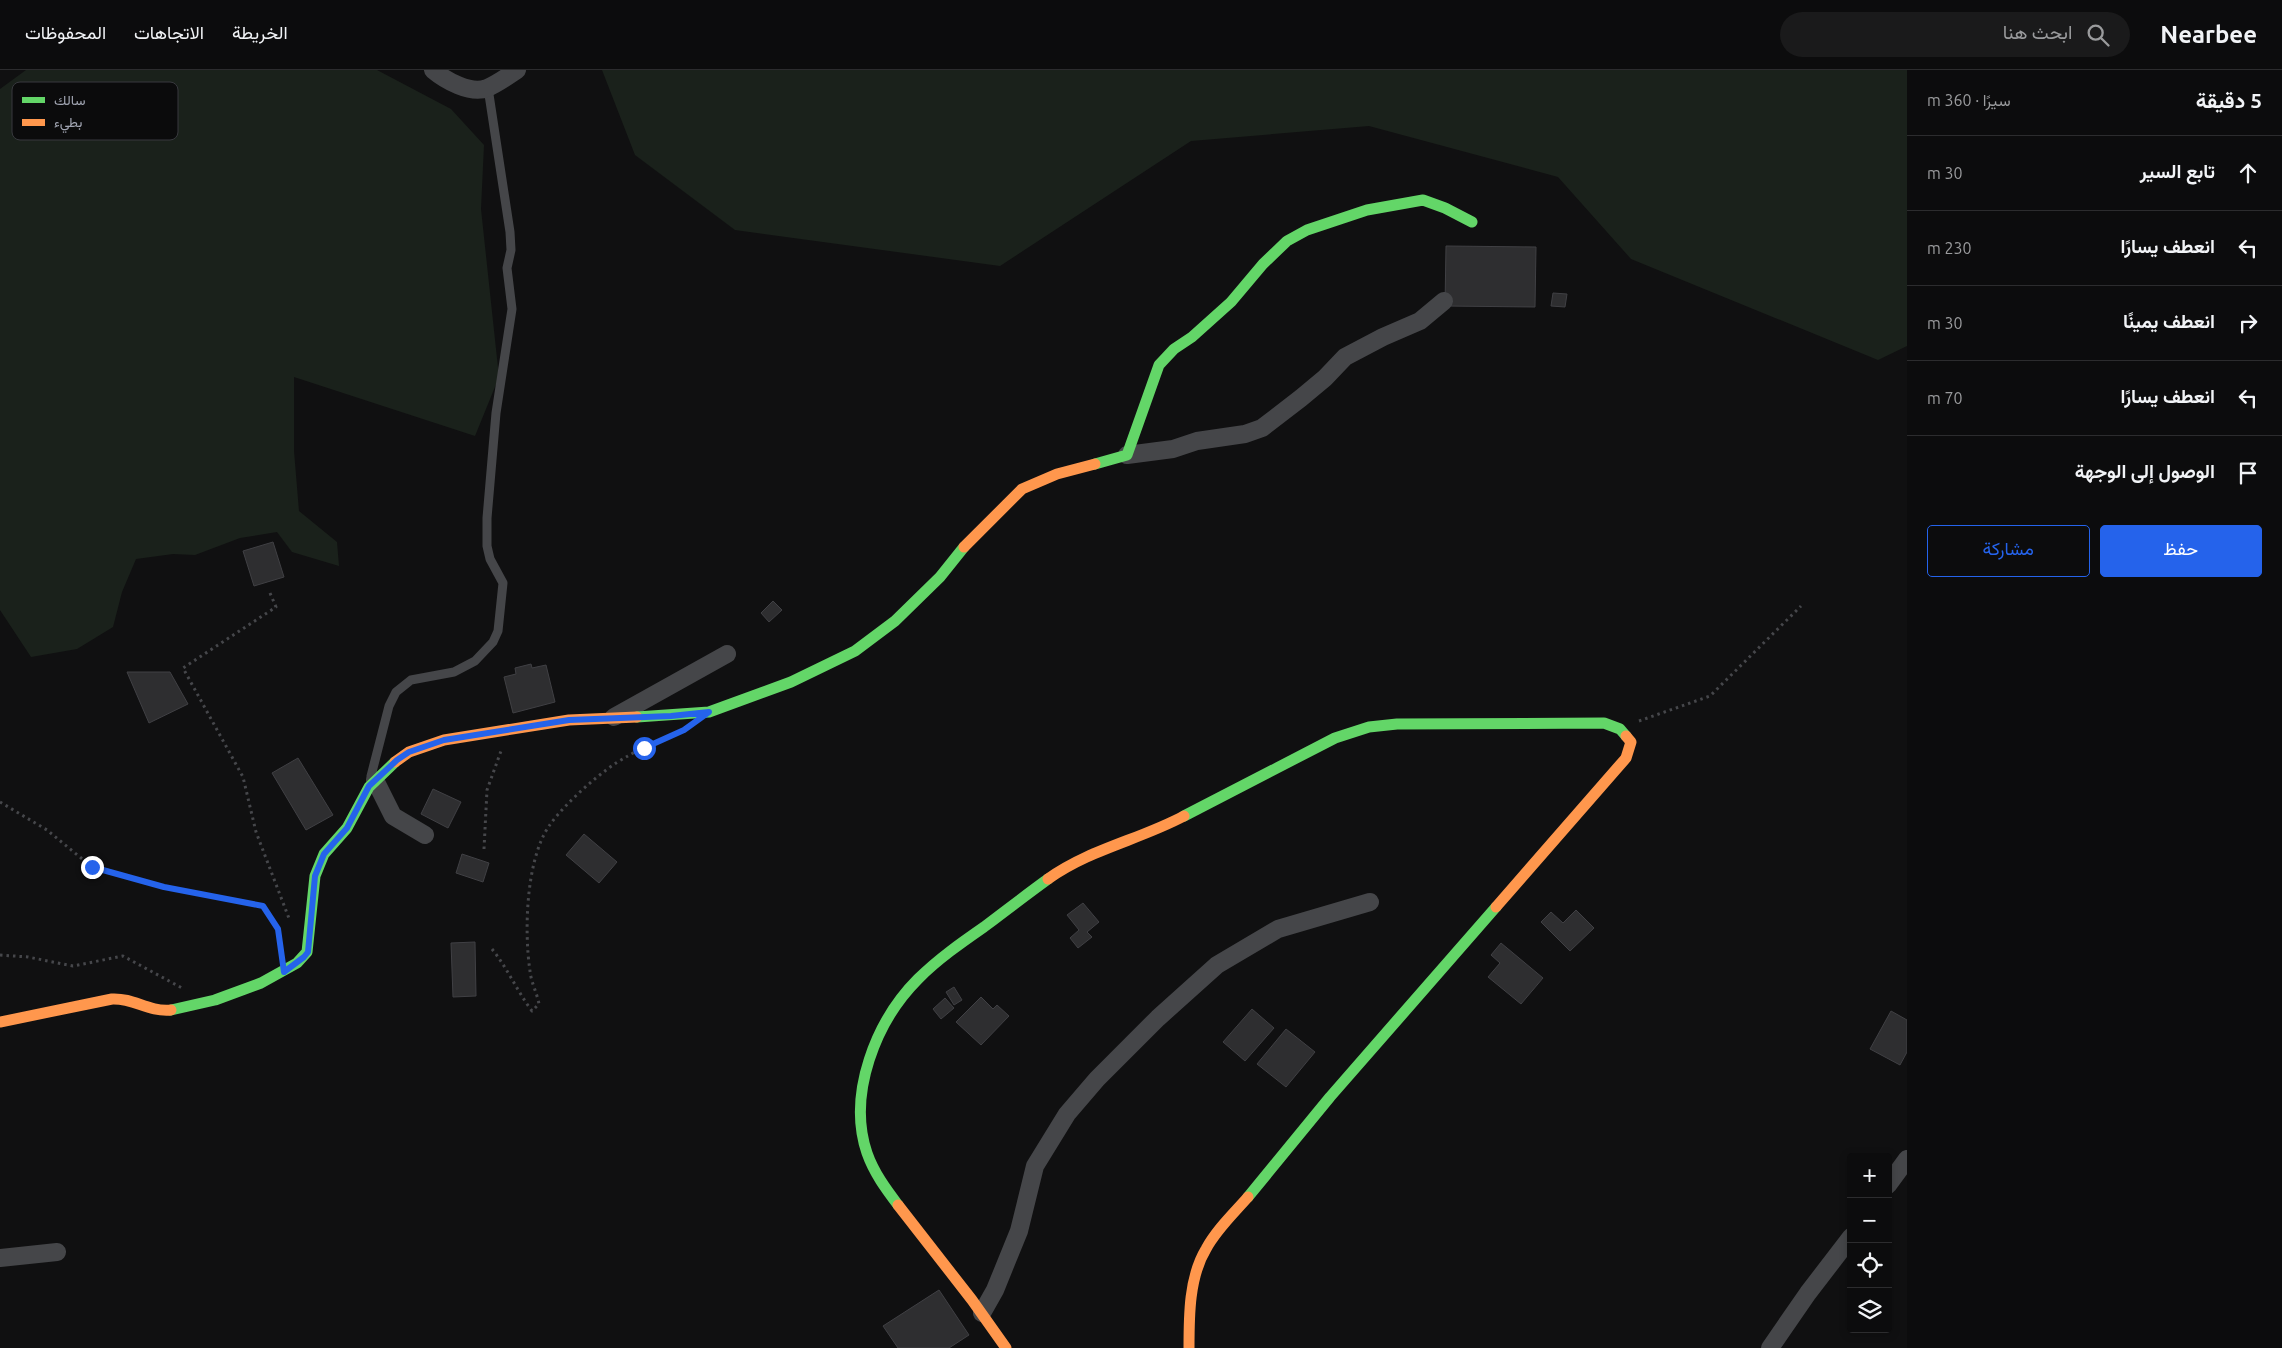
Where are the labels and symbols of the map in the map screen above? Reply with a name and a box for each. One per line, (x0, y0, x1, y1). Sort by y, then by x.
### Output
legend (12, 82, 178, 140)
text: سالك (54, 92, 85, 108)
text: بطيء (54, 114, 82, 134)
route start (633, 737, 656, 760)
route end (81, 856, 104, 879)

